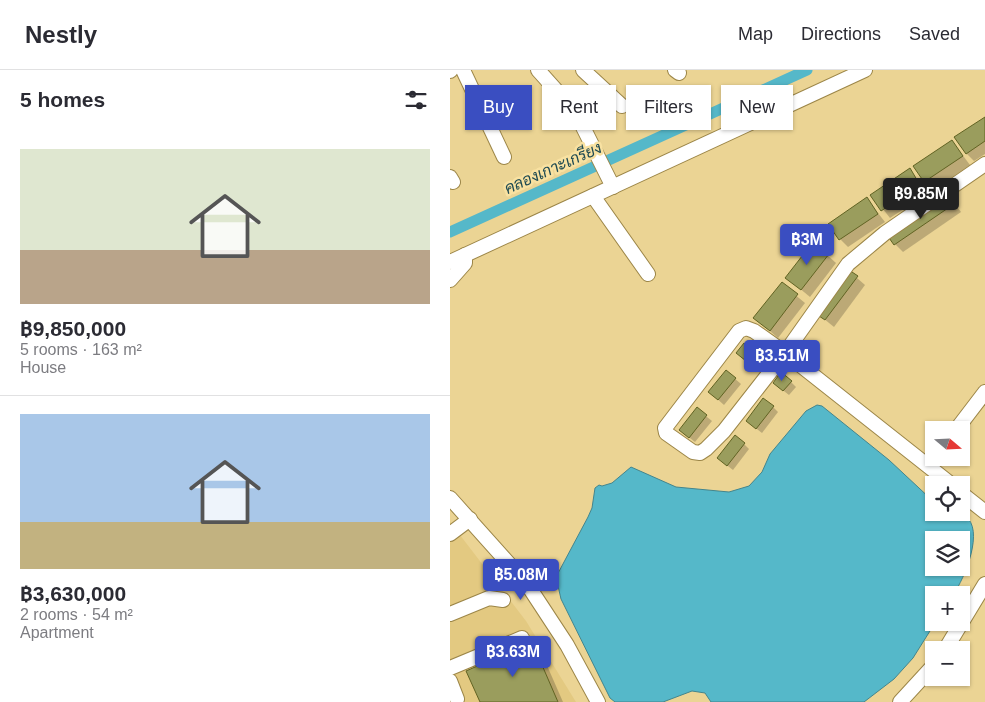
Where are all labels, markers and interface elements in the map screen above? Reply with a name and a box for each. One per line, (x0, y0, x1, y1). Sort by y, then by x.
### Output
text: Nestly (25, 21, 97, 48)
text: Map (738, 24, 773, 44)
text: Directions (801, 24, 881, 44)
text: Saved (909, 24, 960, 44)
chip: Buy (465, 85, 532, 130)
chip: Rent (542, 85, 616, 130)
chip: Filters (626, 85, 711, 130)
chip: New (721, 85, 793, 130)
icon: filters (402, 86, 430, 114)
text: 5 homes (20, 88, 105, 111)
water label: คลองเกาะเกรียง (501, 136, 604, 197)
pin: ฿9.85M (880, 178, 962, 220)
icon: home (180, 181, 270, 271)
text: ฿9.85M (894, 185, 948, 202)
pin: ฿3M (783, 224, 831, 266)
text: ฿3M (791, 231, 823, 248)
text: ฿9,850,000 (20, 317, 126, 340)
pin: ฿3.51M (741, 340, 823, 382)
text: 5 rooms · 163 m² (20, 341, 142, 358)
text: ฿3.51M (755, 347, 809, 364)
text: House (20, 359, 66, 376)
north arrow (925, 421, 970, 466)
map controls (925, 421, 970, 686)
icon: home (180, 447, 270, 537)
button: locate (925, 476, 970, 521)
button: layers (925, 531, 970, 576)
pin: ฿5.08M (480, 558, 562, 601)
text: ฿5.08M (494, 566, 548, 583)
text: ฿3,630,000 (20, 582, 126, 605)
button: + (925, 586, 970, 631)
text: 2 rooms · 54 m² (20, 606, 133, 623)
text: Apartment (20, 624, 94, 641)
pin: ฿3.63M (472, 636, 554, 678)
button: − (925, 641, 970, 686)
text: ฿3.63M (486, 643, 540, 660)

